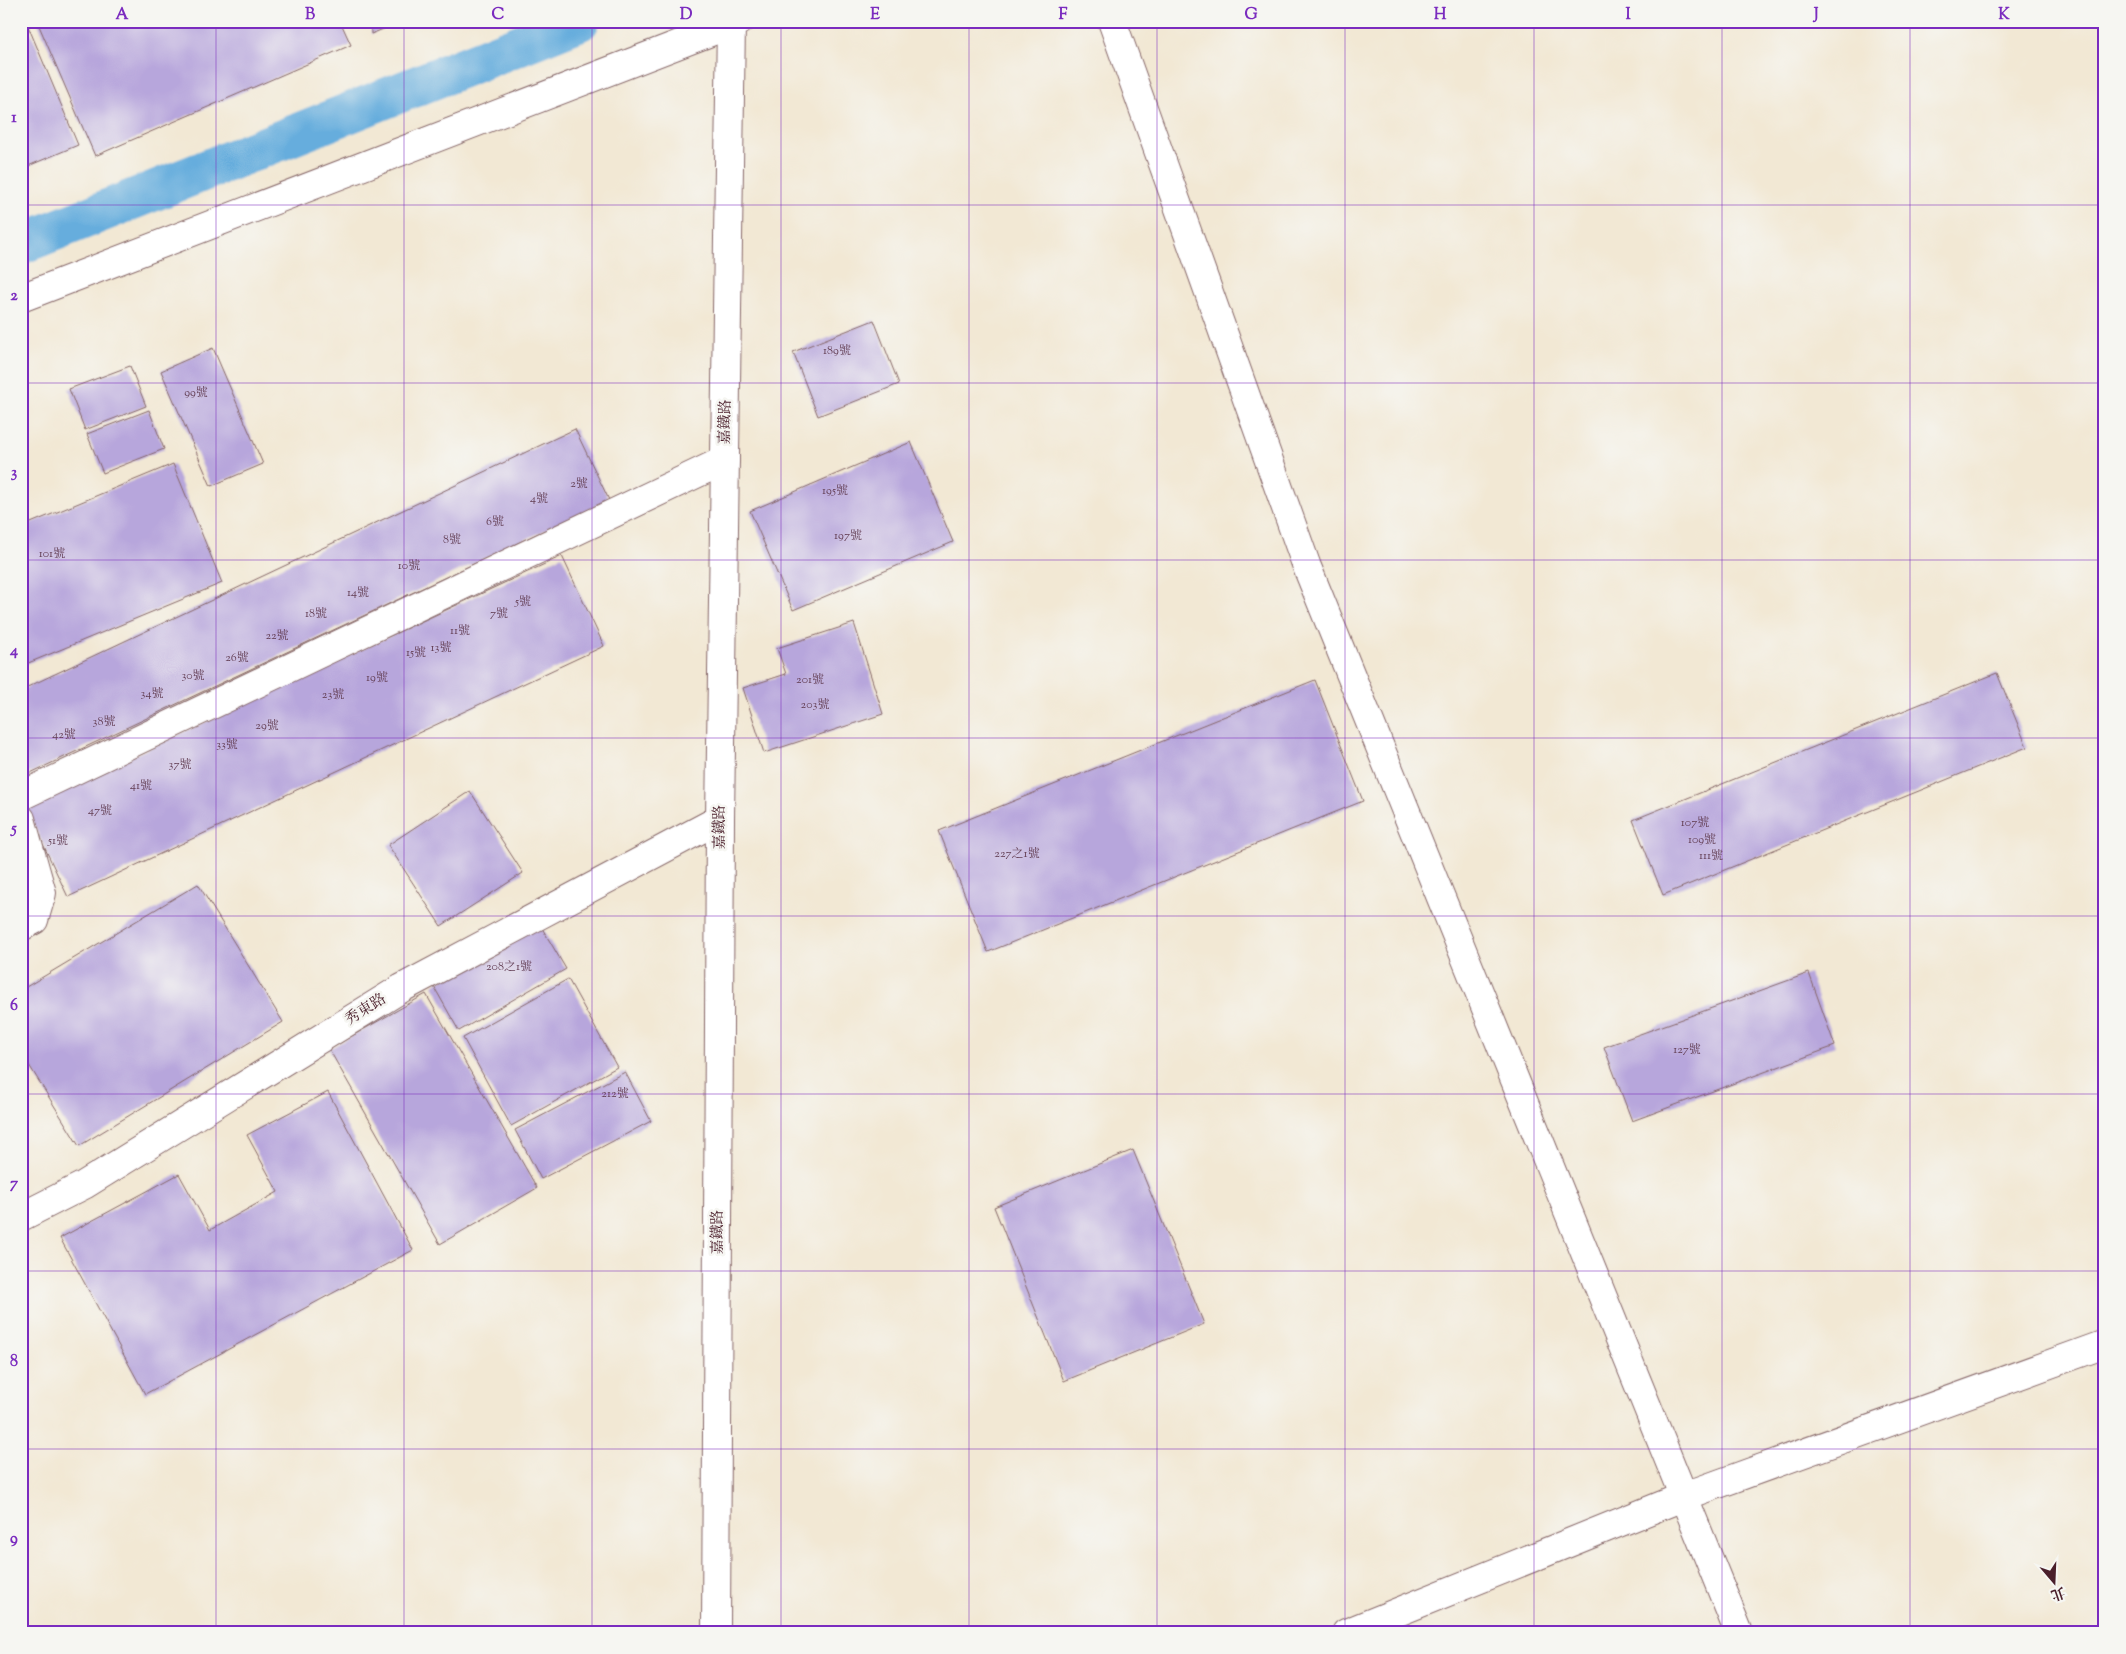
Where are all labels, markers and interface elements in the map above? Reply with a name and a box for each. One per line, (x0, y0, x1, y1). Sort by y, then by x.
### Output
text: A (116, 4, 129, 27)
text: B (305, 4, 315, 27)
text: C (492, 4, 505, 27)
text: D (680, 4, 693, 27)
text: E (870, 4, 880, 27)
text: F (1059, 4, 1068, 27)
text: G (1244, 4, 1258, 27)
text: H (1434, 4, 1447, 27)
text: I (1625, 4, 1631, 27)
text: J (1812, 4, 1819, 27)
text: K (1998, 4, 2010, 27)
text: 1 (11, 107, 17, 130)
text: 2 (10, 285, 18, 308)
house number: 189號 (823, 342, 851, 360)
house number: 99號 (184, 384, 208, 402)
street label: 嘉鐵路 (715, 399, 737, 445)
text: 3 (11, 462, 18, 485)
house number: 2號 (570, 475, 588, 493)
house number: 195號 (822, 482, 848, 500)
house number: 4號 (530, 490, 548, 508)
house number: 6號 (486, 513, 504, 531)
house number: 197號 (834, 527, 862, 545)
house number: 8號 (443, 531, 461, 549)
house number: 101號 (39, 545, 65, 563)
house number: 10號 (398, 557, 420, 575)
house number: 14號 (347, 584, 369, 602)
house number: 5號 (514, 593, 531, 611)
house number: 18號 (305, 605, 327, 623)
house number: 7號 (490, 605, 508, 623)
house number: 11號 (450, 622, 470, 640)
house number: 22號 (265, 627, 289, 645)
house number: 13號 (431, 639, 451, 657)
text: 4 (9, 640, 18, 663)
house number: 15號 (406, 644, 426, 662)
house number: 26號 (225, 649, 249, 667)
house number: 30號 (181, 667, 205, 685)
house number: 19號 (366, 669, 388, 687)
house number: 201號 (796, 671, 824, 689)
house number: 34號 (141, 685, 163, 703)
house number: 23號 (322, 686, 344, 704)
house number: 203號 (801, 696, 829, 714)
house number: 38號 (93, 713, 115, 731)
house number: 29號 (255, 717, 279, 735)
house number: 42號 (52, 726, 76, 744)
house number: 33號 (216, 736, 238, 754)
house number: 37號 (169, 756, 191, 774)
house number: 41號 (130, 777, 152, 795)
house number: 47號 (88, 802, 112, 820)
street label: 嘉鐵路 (710, 804, 731, 850)
house number: 107號 (1681, 814, 1709, 832)
text: 5 (9, 818, 17, 841)
house number: 109號 (1688, 831, 1716, 849)
house number: 51號 (47, 832, 68, 850)
house number: 227之1號 (994, 845, 1040, 863)
house number: 111號 (1699, 847, 1723, 865)
house number: 208之1號 (486, 958, 532, 976)
street label: 秀東路 (341, 989, 391, 1031)
text: 6 (10, 995, 18, 1018)
house number: 127號 (1673, 1041, 1701, 1059)
house number: 212號 (601, 1085, 629, 1103)
text: 7 (10, 1173, 19, 1196)
street label: 嘉鐵路 (708, 1209, 729, 1255)
text: 8 (10, 1351, 18, 1374)
text: 9 (10, 1528, 18, 1551)
north arrow (2028, 1556, 2078, 1606)
text: 北 (2048, 1581, 2067, 1604)

